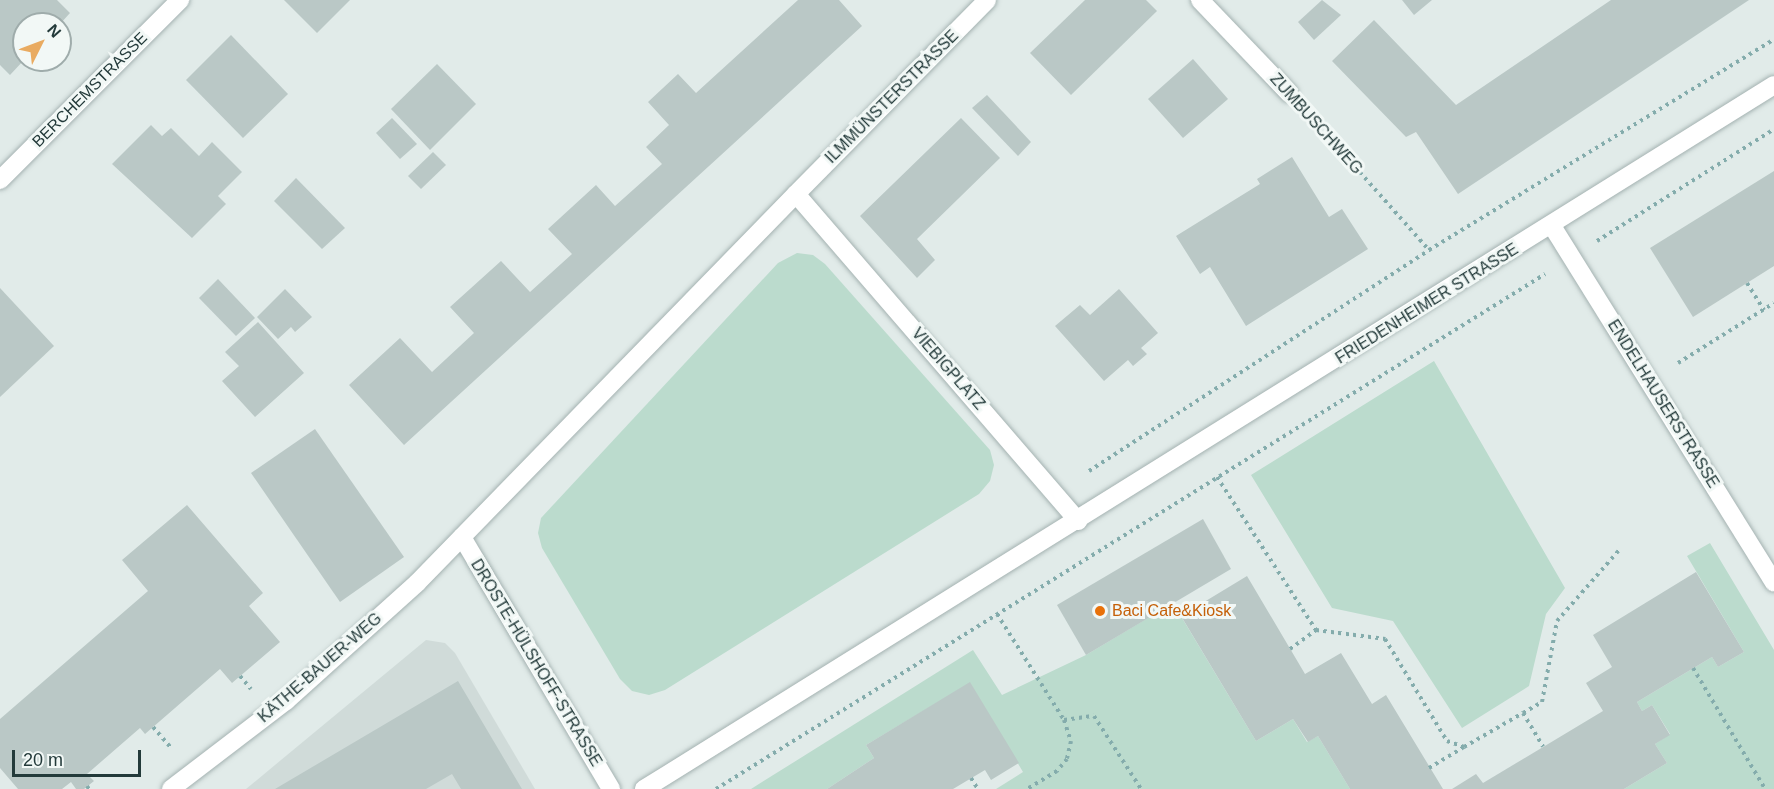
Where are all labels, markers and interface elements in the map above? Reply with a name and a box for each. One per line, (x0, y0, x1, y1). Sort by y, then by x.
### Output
north arrow (12, 12, 72, 72)
text: N (44, 21, 64, 41)
street label: ILMMÜNSTERSTRASSE (821, 26, 963, 168)
street label: BERCHEMSTRASSE (29, 29, 151, 151)
street label: ZUMBUSCHWEG (1266, 70, 1366, 178)
street label: FRIEDENHEIMER STRASSE (1332, 240, 1522, 368)
street label: ENDELHAUSERSTRASSE (1603, 316, 1723, 492)
street label: VIEBIGPLATZ (907, 324, 989, 414)
street label: DROSTE-HÜLSHOFF-STRASSE (466, 556, 606, 770)
place label: Baci Cafe&Kiosk (1112, 601, 1231, 621)
marker: Baci Cafe&Kiosk (1093, 604, 1107, 618)
street label: KÄTHE-BAUER-WEG (254, 609, 386, 727)
scale bar (15, 738, 144, 776)
text: 20 m (23, 750, 63, 770)

